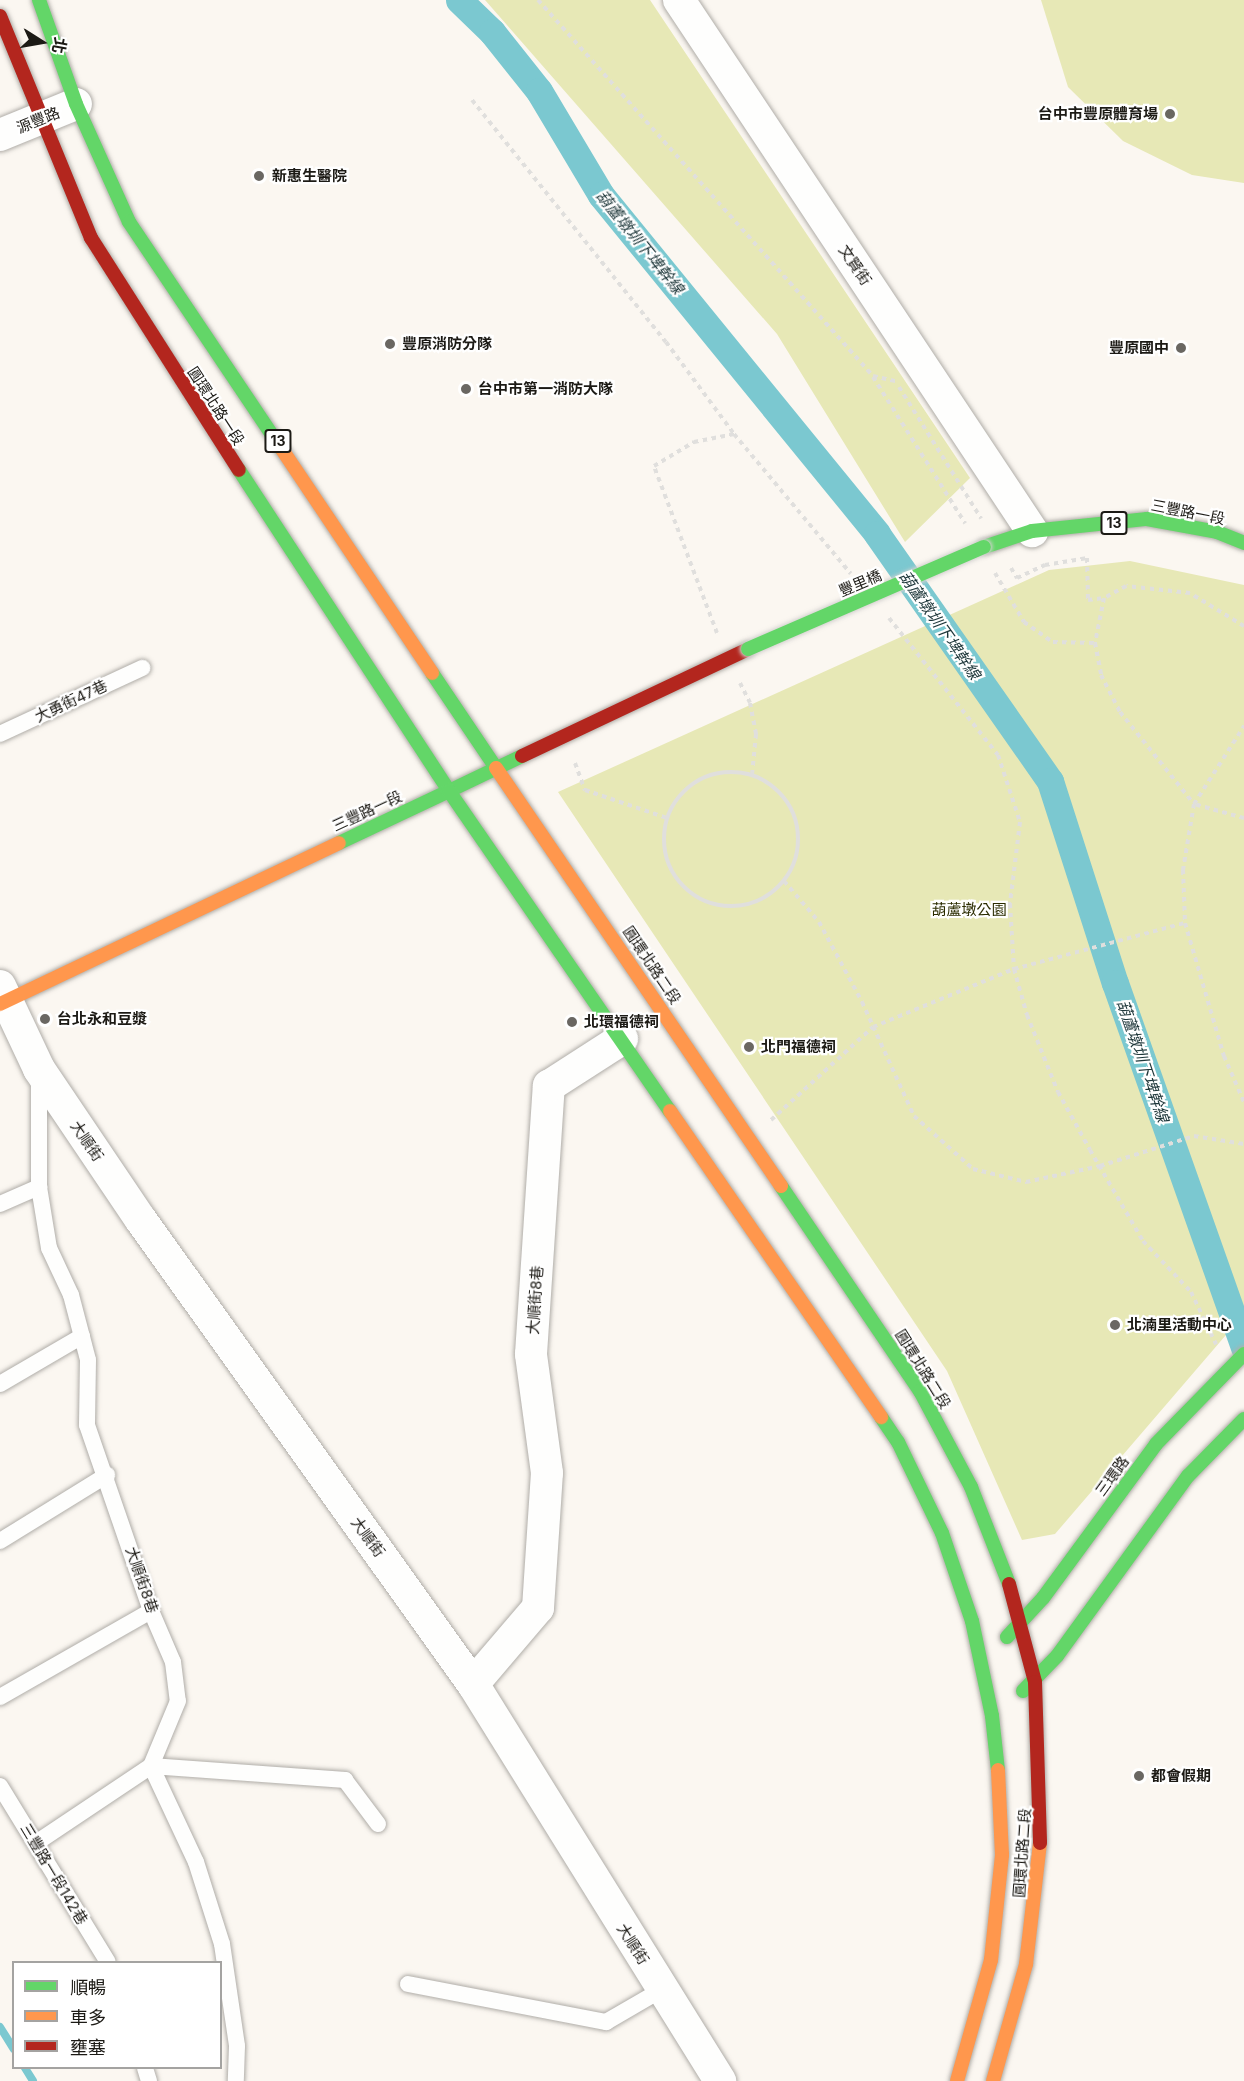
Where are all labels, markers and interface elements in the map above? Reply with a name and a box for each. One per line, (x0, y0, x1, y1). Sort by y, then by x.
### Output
north arrow (12, 12, 72, 72)
text: 北 (48, 36, 71, 55)
street label: 源豐路 (14, 103, 62, 137)
place label: 台中市豐原體育場 (1038, 105, 1158, 123)
marker: 台中市豐原體育場 (1163, 107, 1177, 121)
marker: 新惠生醫院 (250, 167, 268, 185)
place label: 新惠生醫院 (272, 167, 347, 185)
water label: 葫蘆墩圳下埤幹線 (592, 186, 688, 298)
street label: 文賢街 (835, 241, 875, 289)
place label: 豐原消防分隊 (402, 335, 492, 353)
marker: 豐原消防分隊 (383, 337, 397, 351)
place label: 豐原國中 (1109, 339, 1169, 357)
marker: 豐原國中 (1174, 341, 1188, 355)
street label: 圓環北路一段 (184, 363, 248, 449)
place label: 台中市第一消防大隊 (478, 380, 613, 398)
marker: 台中市第一消防大隊 (459, 382, 473, 396)
road number: 13 (263, 430, 293, 452)
street label: 三豐路一段 (1149, 496, 1227, 528)
road number: 13 (1099, 512, 1129, 534)
street label: 豐里橋 (836, 566, 884, 600)
water label: 葫蘆墩圳下埤幹線 (895, 567, 985, 683)
street label: 大勇街47巷 (32, 676, 110, 726)
street label: 三豐路一段 (329, 787, 405, 835)
park label: 葫蘆墩公園 (932, 901, 1006, 919)
street label: 圓環北路二段 (619, 923, 685, 1007)
water label: 葫蘆墩圳下埤幹線 (1113, 997, 1173, 1125)
place label: 台北永和豆漿 (57, 1010, 147, 1028)
marker: 台北永和豆漿 (38, 1012, 52, 1026)
place label: 北環福德祠 (584, 1013, 659, 1031)
marker: 北環福德祠 (565, 1015, 579, 1029)
place label: 北門福德祠 (761, 1038, 836, 1056)
marker: 北門福德祠 (742, 1040, 756, 1054)
street label: 大順街 (67, 1117, 107, 1165)
street label: 大順街8巷 (524, 1265, 546, 1335)
place label: 北湳里活動中心 (1127, 1316, 1232, 1334)
marker: 北湳里活動中心 (1108, 1318, 1122, 1332)
street label: 圓環北路二段 (892, 1326, 954, 1412)
street label: 三環路 (1091, 1453, 1133, 1499)
street label: 大順街 (347, 1514, 389, 1560)
street label: 大順街8巷 (122, 1544, 162, 1616)
place label: 都會假期 (1151, 1767, 1211, 1785)
marker: 都會假期 (1132, 1769, 1146, 1783)
street label: 圓環北路二段 (1010, 1807, 1034, 1899)
street label: 三豐路一段142巷 (17, 1820, 91, 1928)
street label: 大順街 (613, 1920, 653, 1968)
legend (12, 1961, 222, 2069)
text: 順暢 (70, 1977, 106, 1998)
text: 車多 (70, 2007, 106, 2028)
text: 壅塞 (70, 2037, 106, 2058)

